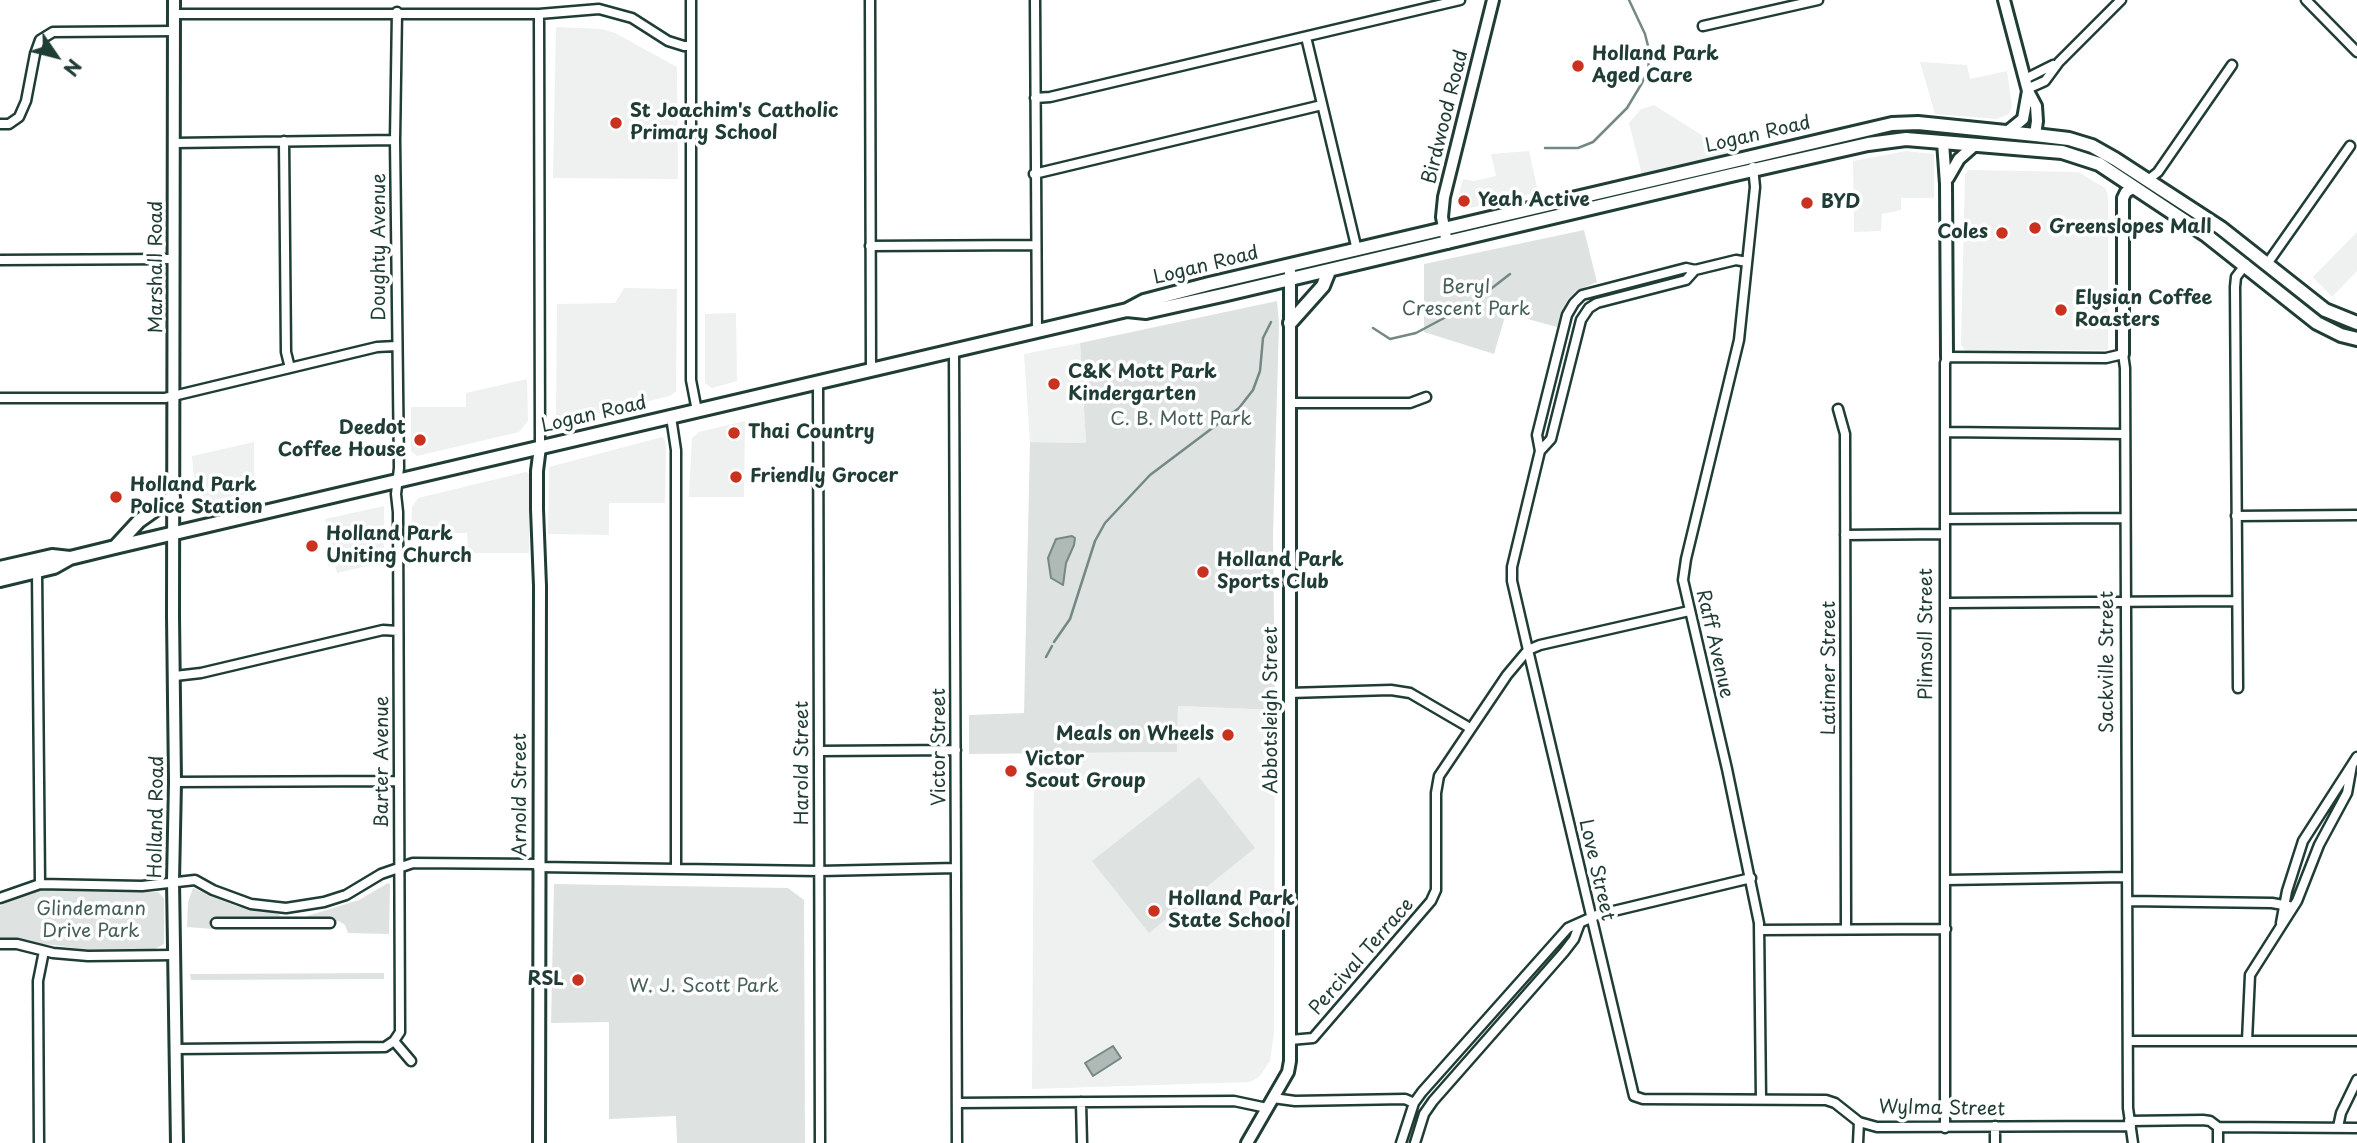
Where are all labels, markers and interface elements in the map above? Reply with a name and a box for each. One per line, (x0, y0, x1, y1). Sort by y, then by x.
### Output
north arrow (21, 21, 91, 91)
place label: Holland Park Aged Care (1592, 44, 1719, 88)
street label: Birdwood Road (1418, 48, 1474, 186)
text: N (57, 54, 89, 82)
marker: Holland Park Aged Care (1570, 58, 1586, 74)
place label: St Joachim's Catholic Primary School (630, 101, 838, 145)
street label: Logan Road (1703, 112, 1813, 158)
marker: St Joachim's Catholic Primary School (608, 115, 624, 131)
street label: Doughty Avenue (369, 173, 391, 321)
place label: Yeah Active (1478, 190, 1590, 212)
place label: BYD (1821, 192, 1860, 214)
marker: Yeah Active (1456, 193, 1472, 209)
marker: BYD (1799, 195, 1815, 211)
street label: Marshall Road (146, 201, 168, 333)
place label: Greenslopes Mall (2049, 217, 2211, 239)
marker: Greenslopes Mall (2027, 220, 2043, 236)
place label: Coles (1937, 222, 1988, 244)
marker: Coles (1994, 225, 2010, 241)
street label: Logan Road (1151, 242, 1261, 290)
park label: Beryl Crescent Park (1402, 277, 1530, 321)
place label: Elysian Coffee Roasters (2075, 288, 2212, 332)
marker: Elysian Coffee Roasters (2053, 302, 2069, 318)
place label: C&K Mott Park Kindergarten (1068, 362, 1217, 406)
marker: C&K Mott Park Kindergarten (1046, 376, 1062, 392)
street label: Logan Road (539, 392, 649, 438)
park label: C. B. Mott Park (1110, 409, 1252, 431)
place label: Deedot Coffee House (278, 418, 406, 462)
place label: Thai Country (748, 422, 875, 444)
marker: Thai Country (726, 425, 742, 441)
marker: Deedot Coffee House (412, 432, 428, 448)
place label: Friendly Grocer (750, 466, 898, 488)
marker: Friendly Grocer (728, 469, 744, 485)
place label: Holland Park Police Station (130, 475, 263, 519)
marker: Holland Park Police Station (108, 489, 124, 505)
place label: Holland Park Uniting Church (326, 524, 472, 568)
marker: Holland Park Uniting Church (304, 538, 320, 554)
place label: Holland Park Sports Club (1217, 550, 1344, 594)
marker: Holland Park Sports Club (1195, 564, 1211, 580)
street label: Plimsoll Street (1916, 568, 1938, 700)
street label: Raff Avenue (1690, 587, 1738, 701)
street label: Sackville Street (2097, 591, 2119, 733)
street label: Latimer Street (1819, 601, 1841, 735)
street label: Abbotsleigh Street (1261, 626, 1283, 794)
street label: Victor Street (929, 688, 951, 806)
street label: Barter Avenue (372, 696, 394, 828)
street label: Harold Street (792, 701, 814, 825)
place label: Meals on Wheels (1056, 724, 1214, 746)
marker: Meals on Wheels (1220, 727, 1236, 743)
street label: Arnold Street (510, 733, 532, 857)
place label: Victor Scout Group (1025, 749, 1146, 793)
street label: Holland Road (145, 755, 169, 879)
marker: Victor Scout Group (1003, 763, 1019, 779)
street label: Love Street (1573, 817, 1619, 923)
place label: Holland Park State School (1168, 889, 1295, 933)
street label: Percival Terrace (1305, 894, 1419, 1020)
park label: Glindemann Drive Park (36, 899, 146, 943)
marker: Holland Park State School (1146, 903, 1162, 919)
place label: RSL (527, 969, 564, 991)
marker: RSL (570, 972, 586, 988)
park label: W. J. Scott Park (629, 976, 779, 998)
street label: Wylma Street (1879, 1096, 2005, 1122)

